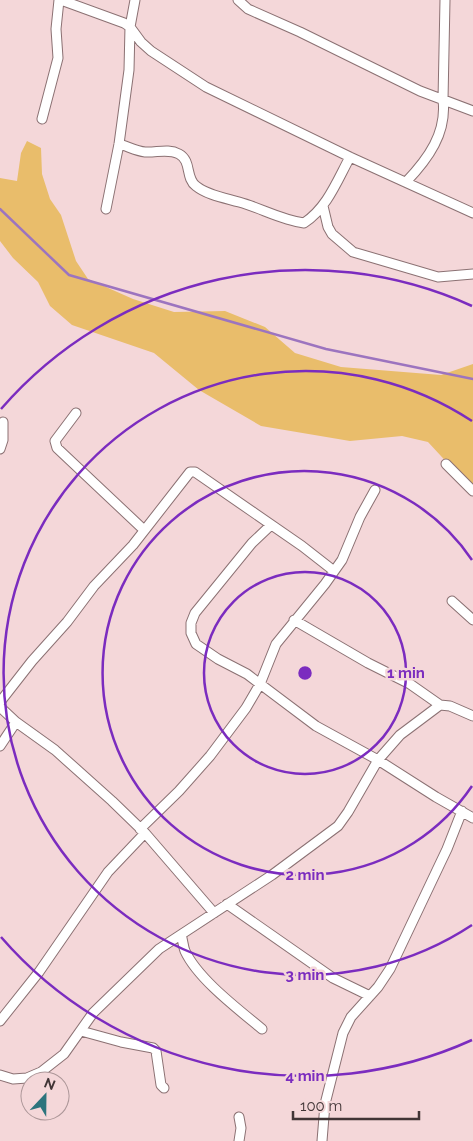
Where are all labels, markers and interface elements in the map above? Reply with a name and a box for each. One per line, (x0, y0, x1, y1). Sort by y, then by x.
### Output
centre of rings (296, 664, 314, 682)
text: 1 min (387, 664, 425, 682)
text: 2 min (286, 866, 324, 884)
text: 3 min (286, 966, 324, 984)
text: 4 min (285, 1067, 325, 1085)
north arrow (20, 1071, 70, 1121)
text: N (42, 1075, 58, 1093)
scale bar (293, 1088, 419, 1120)
text: 100 m (300, 1097, 342, 1115)

